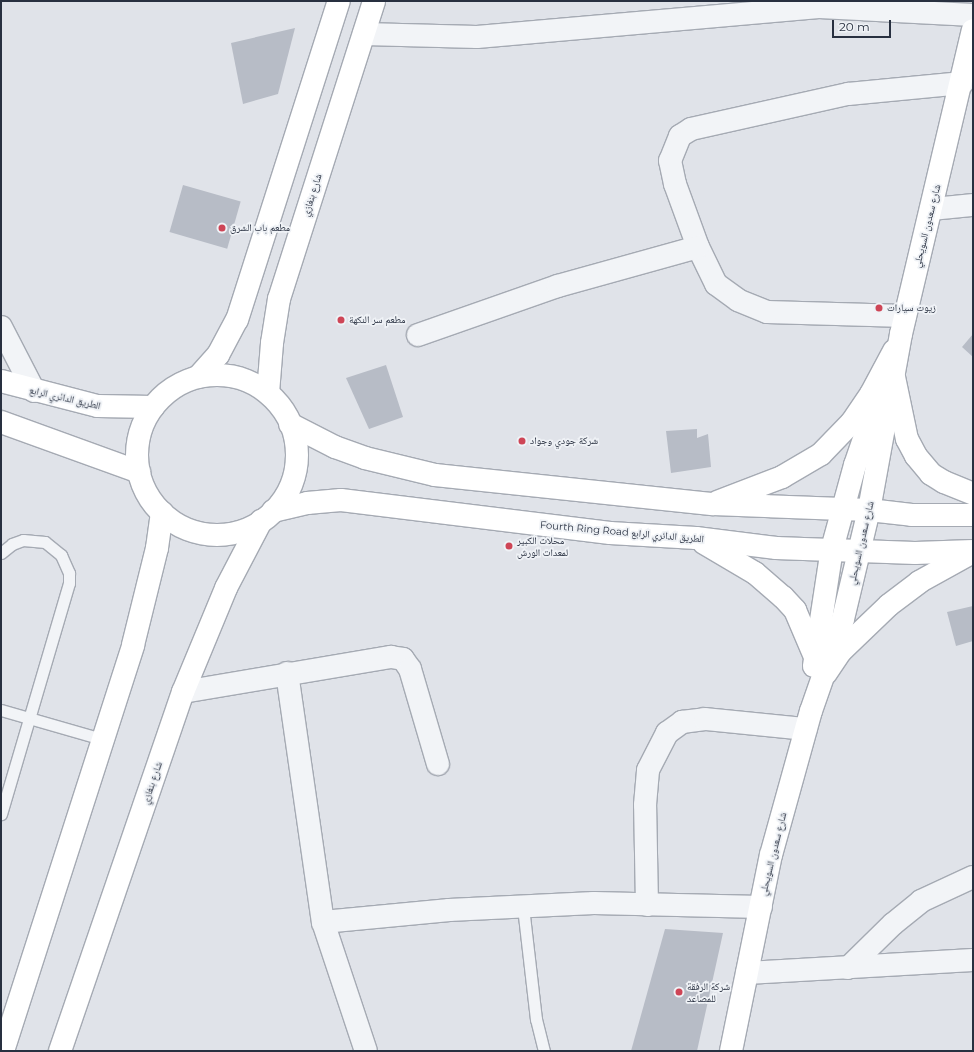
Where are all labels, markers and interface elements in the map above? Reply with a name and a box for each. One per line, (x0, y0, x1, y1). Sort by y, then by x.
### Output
scale bar (834, 12, 893, 38)
text: 20 m (839, 19, 870, 34)
street label: شارع بنغازي (299, 172, 325, 218)
street label: شارع سعدون السويحلي (911, 183, 943, 269)
place label: مطعم باب الشرق (230, 222, 290, 234)
marker: مطعم باب الشرق (217, 223, 227, 233)
place label: زيوت سيارات (887, 302, 936, 314)
marker: زيوت سيارات (874, 303, 884, 313)
place label: مطعم سر النكهة (349, 314, 405, 326)
marker: مطعم سر النكهة (336, 315, 346, 325)
street label: الطريق الدائري الرابع (28, 384, 102, 412)
place label: شركة جودي وجواد (530, 435, 598, 447)
marker: شركة جودي وجواد (517, 436, 527, 446)
street label: شارع سعدون السويحلي (846, 500, 876, 586)
street label: Fourth Ring Road الطريق الدائري الرابع (539, 519, 705, 545)
place label: محلات الكبير لمعدات الورش (517, 534, 568, 558)
marker: محلات الكبير لمعدات الورش (504, 541, 514, 551)
street label: شارع بنغازي (139, 760, 165, 806)
street label: شارع سعدون السويحلي (757, 811, 789, 897)
place label: شركة الرفقة للمصاعد (687, 980, 730, 1004)
marker: شركة الرفقة للمصاعد (674, 987, 684, 997)

